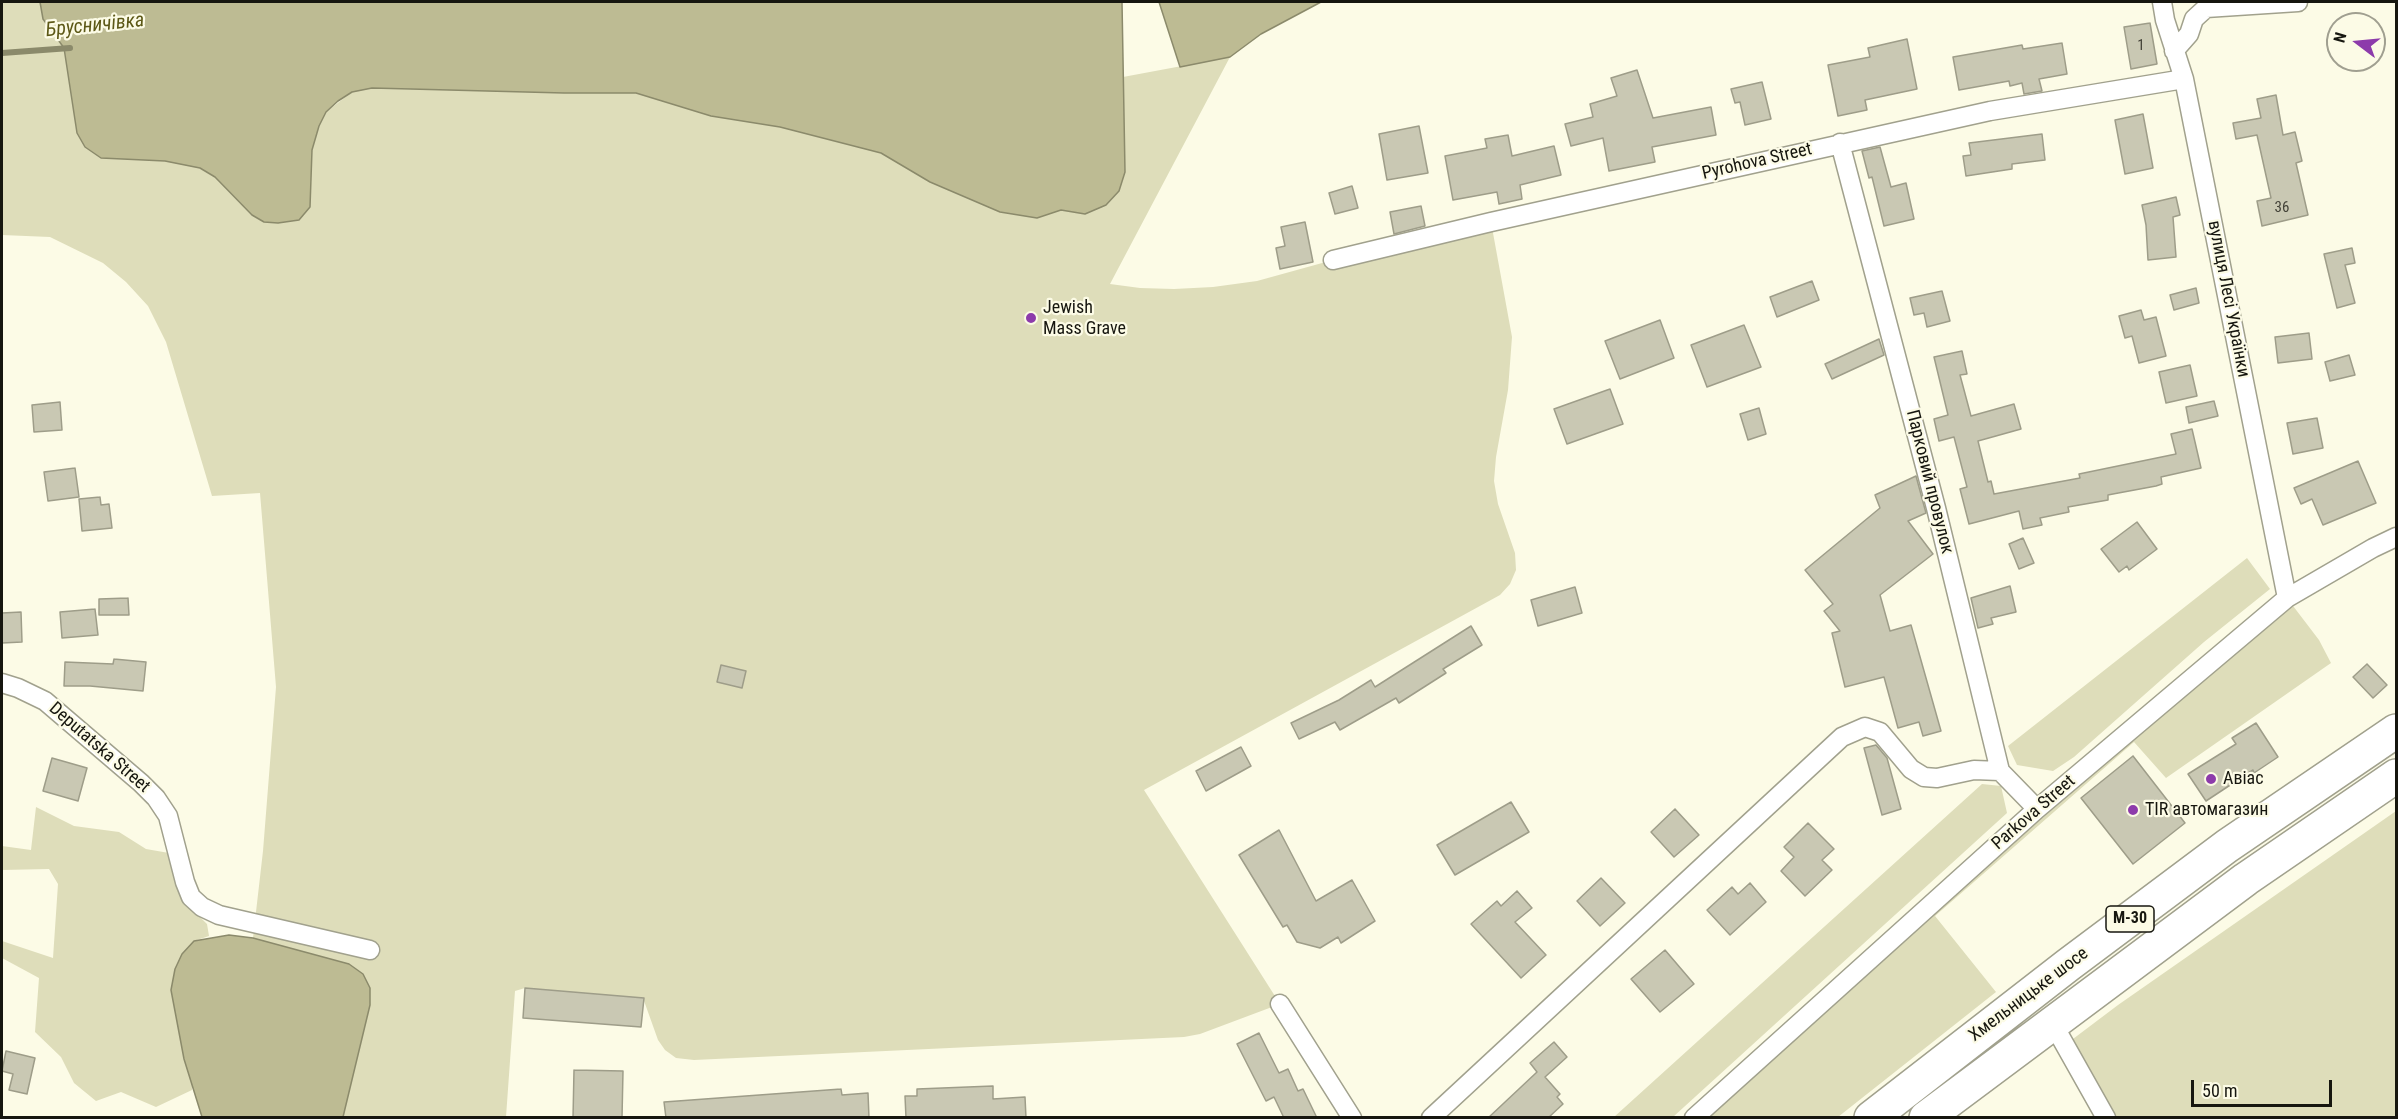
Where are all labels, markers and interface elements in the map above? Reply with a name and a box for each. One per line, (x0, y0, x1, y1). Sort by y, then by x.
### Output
water label: Брусничівка (44, 9, 146, 43)
north arrow (2326, 12, 2386, 72)
text: N (2330, 30, 2351, 45)
house number: 1 (2137, 37, 2145, 55)
street label: Pyrohova Street (1700, 139, 1814, 185)
house number: 36 (2275, 199, 2289, 217)
street label: вулиця Лесі Українки (2202, 219, 2254, 379)
place label: Jewish Mass Grave (1043, 297, 1126, 340)
marker: Jewish Mass Grave (1024, 311, 1038, 325)
street label: Парковий провулок (1901, 408, 1957, 556)
street label: Deputatska Street (44, 698, 154, 798)
place label: Авіас (2223, 768, 2264, 790)
street label: Parkova Street (1988, 771, 2080, 855)
marker: Авіас (2204, 772, 2218, 786)
place label: TIR автомагазин (2145, 799, 2268, 821)
marker: TIR автомагазин (2126, 803, 2140, 817)
road number: М-30 (2106, 906, 2154, 932)
street label: Хмельницьке шосе (1965, 943, 2093, 1047)
scale bar (2194, 1068, 2335, 1106)
text: 50 m (2202, 1080, 2237, 1101)

